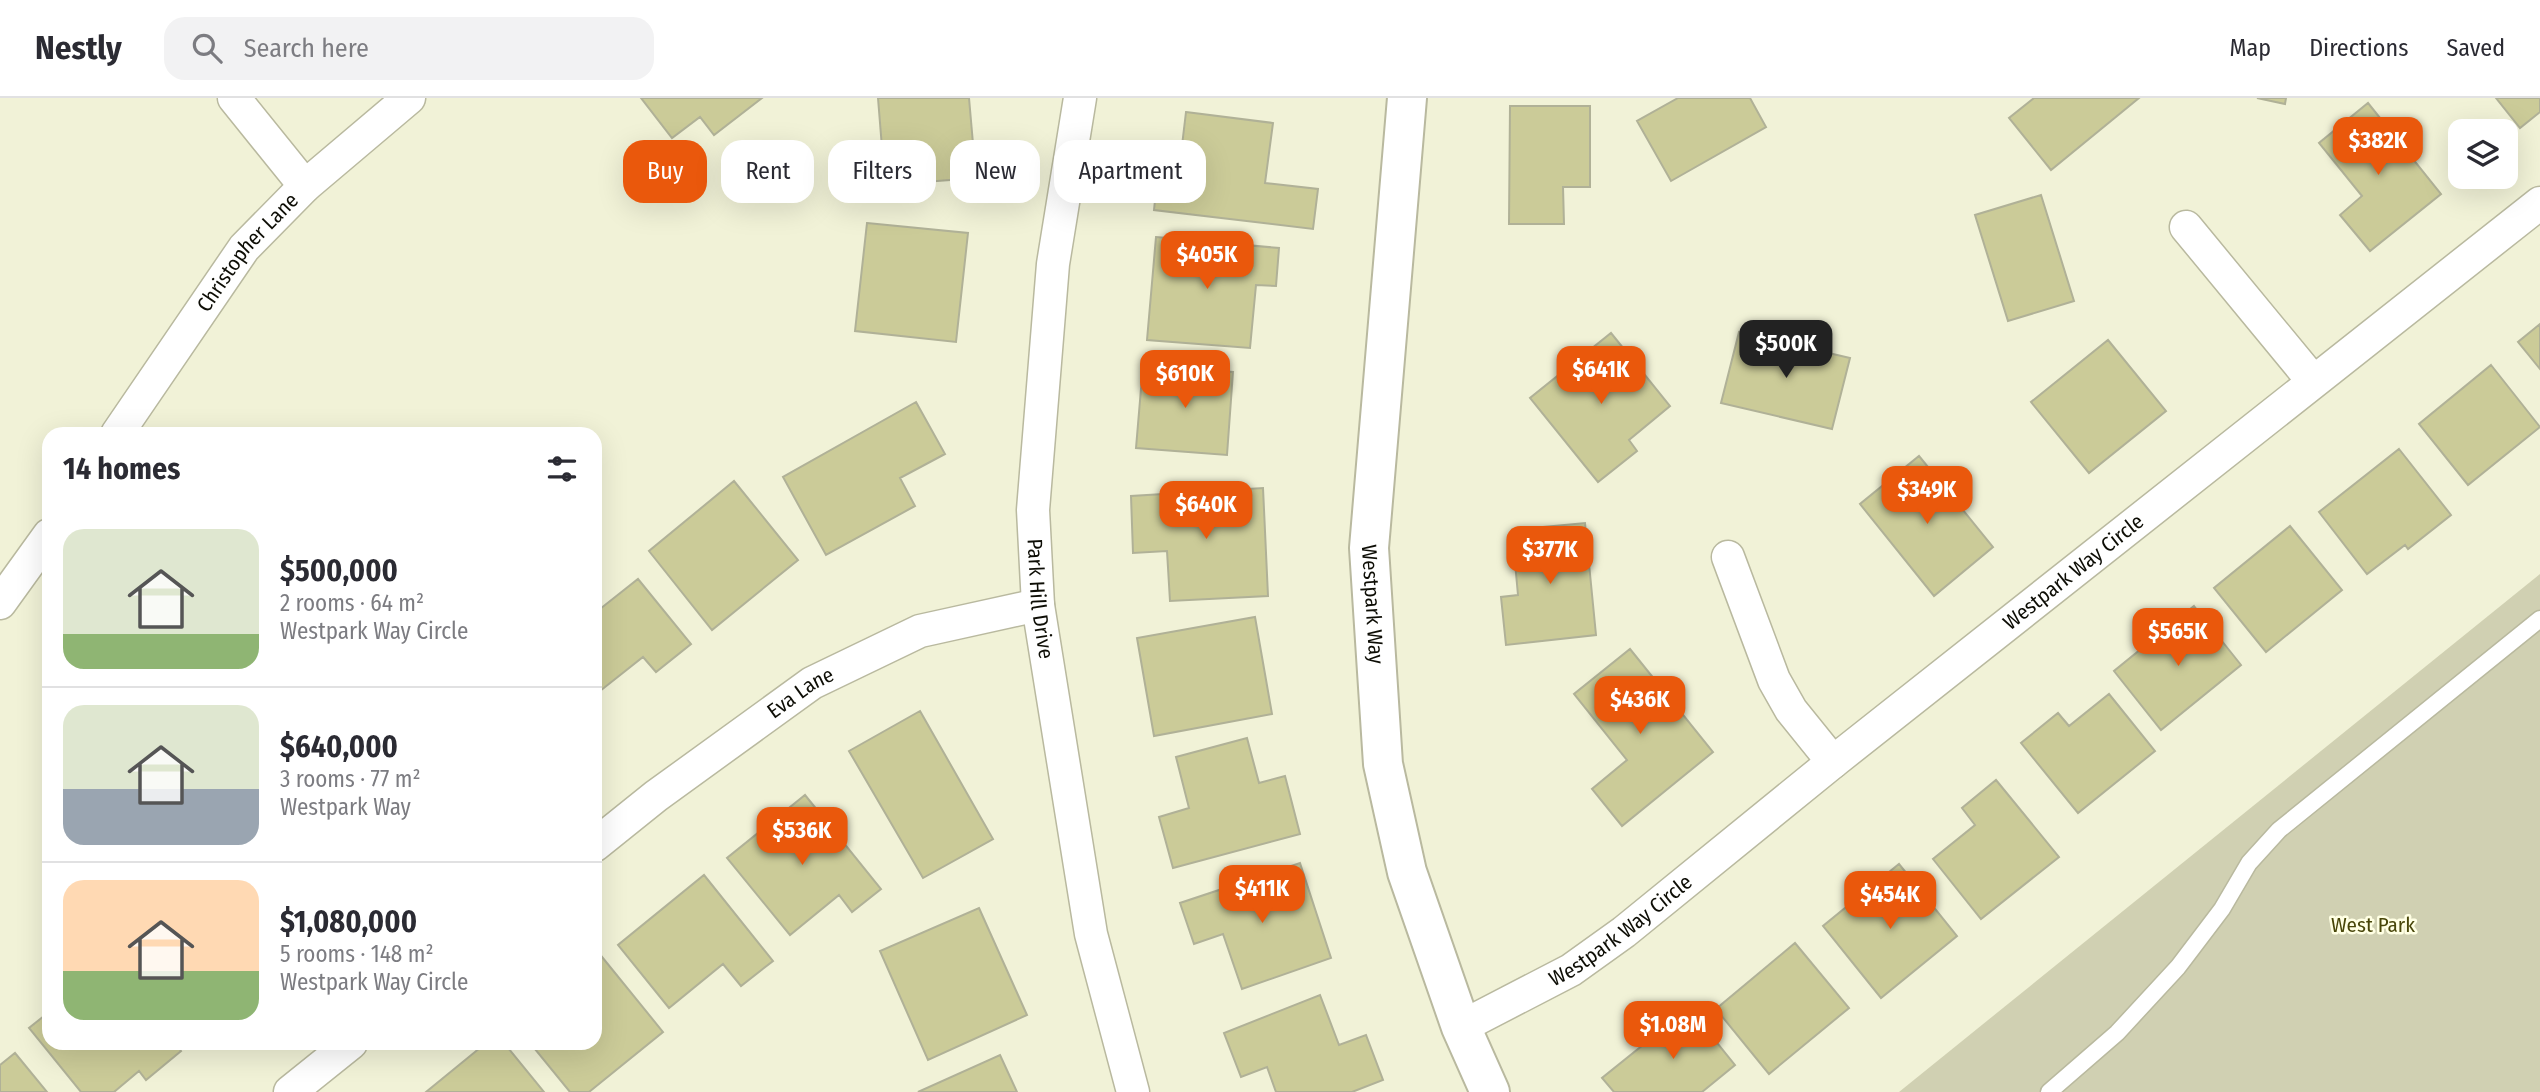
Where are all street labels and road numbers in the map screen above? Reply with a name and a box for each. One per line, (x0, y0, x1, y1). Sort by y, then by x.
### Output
street label: Christopher Lane (191, 188, 304, 317)
street label: Westpark Way Circle (1998, 508, 2149, 635)
street label: Park Hill Drive (1022, 538, 1059, 661)
street label: Westpark Way (1356, 544, 1390, 665)
street label: Eva Lane (762, 662, 838, 724)
street label: Westpark Way Circle (1545, 869, 1697, 992)

